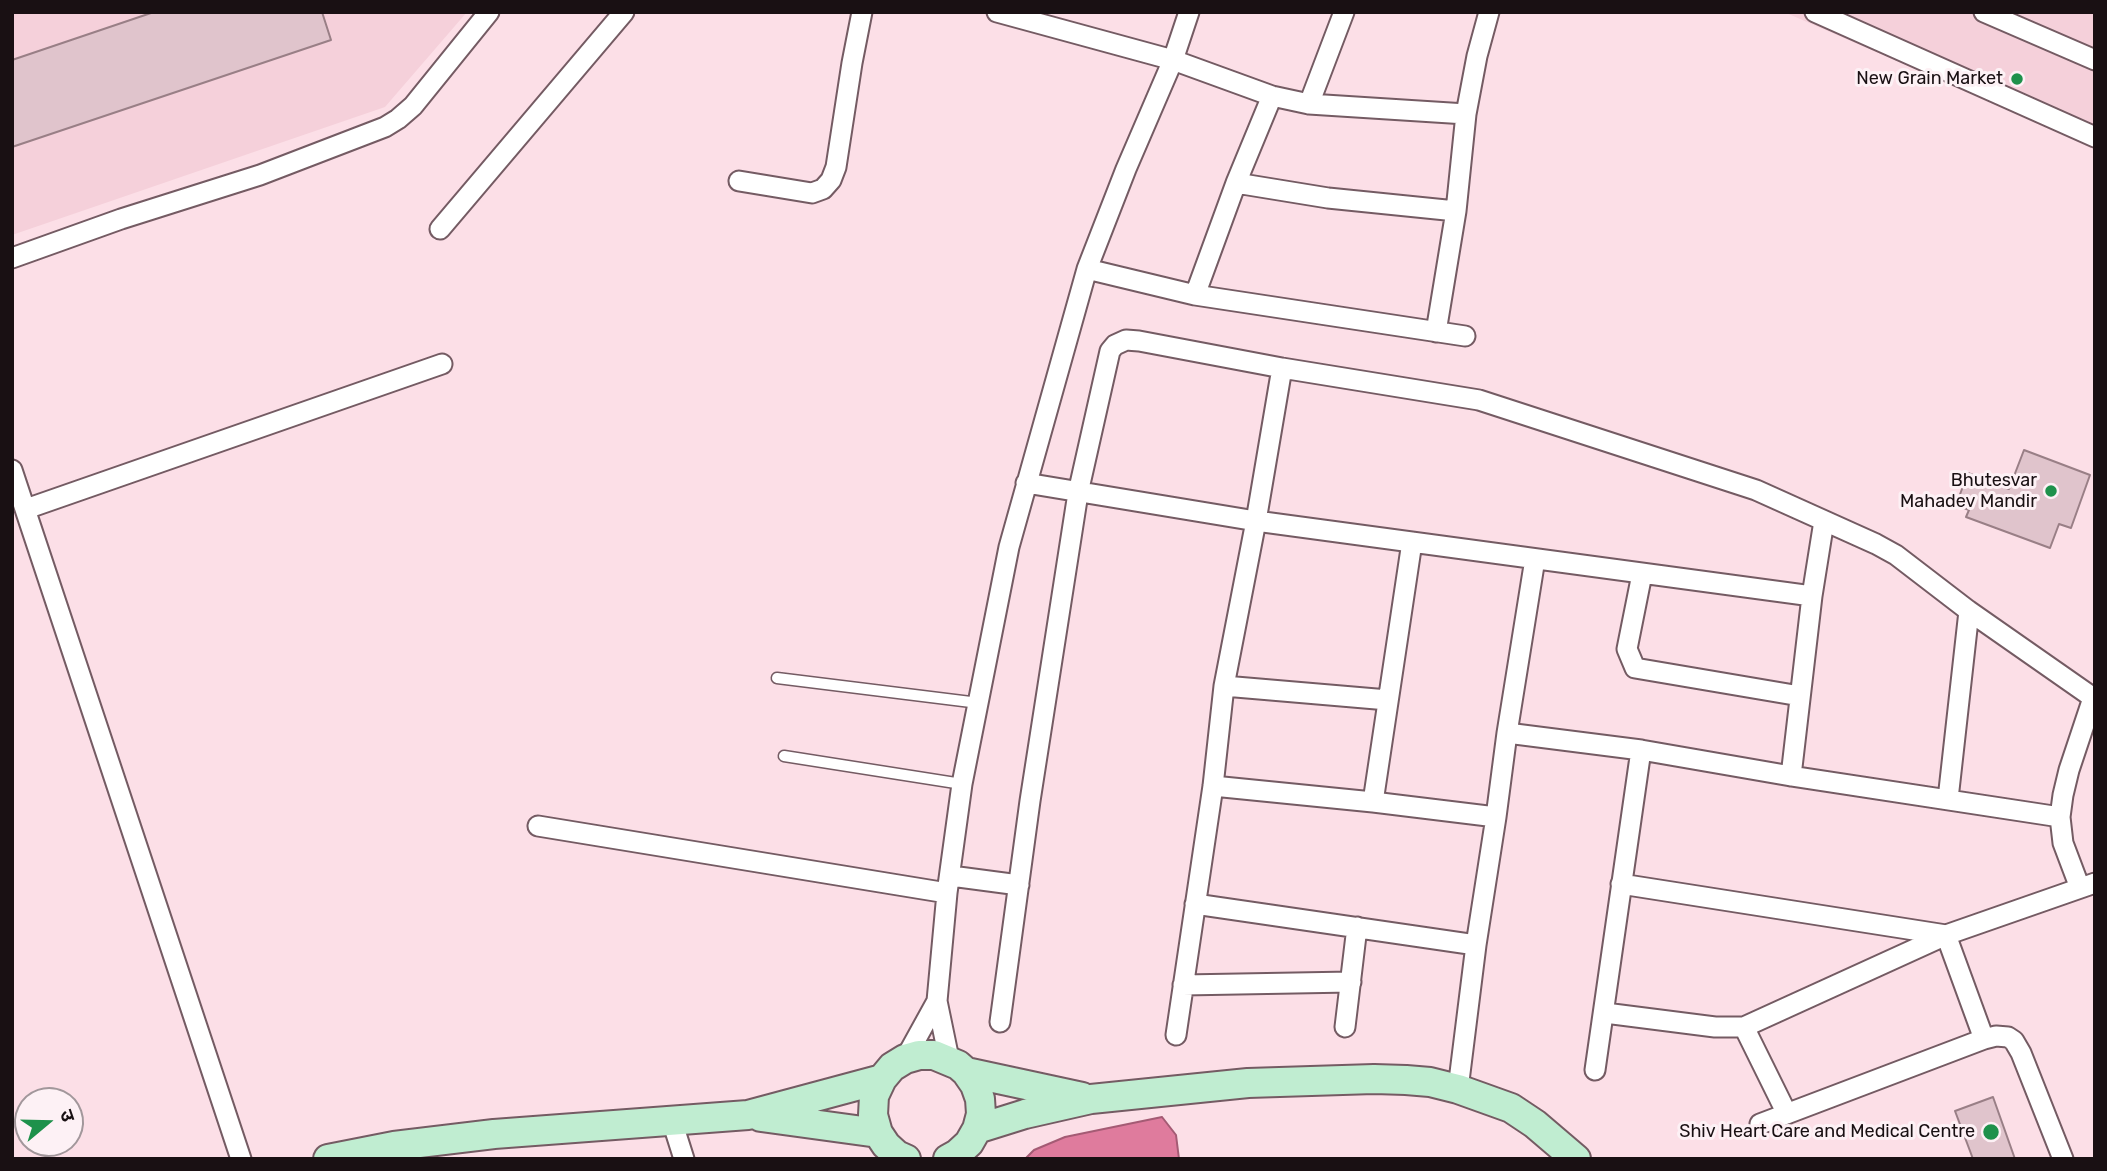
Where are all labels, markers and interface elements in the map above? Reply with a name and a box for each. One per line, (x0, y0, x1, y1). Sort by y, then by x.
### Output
place label: New Grain Market (1856, 68, 2003, 90)
marker: New Grain Market (2009, 71, 2025, 87)
place label: Bhutesvar Mahadev Mandir (1900, 470, 2037, 512)
marker: Bhutesvar Mahadev Mandir (2043, 483, 2059, 499)
north arrow (14, 1087, 84, 1157)
text: उ (55, 1107, 80, 1125)
place label: Shiv Heart Care and Medical Centre (1679, 1121, 1975, 1143)
marker: Shiv Heart Care and Medical Centre (1981, 1122, 2001, 1142)

